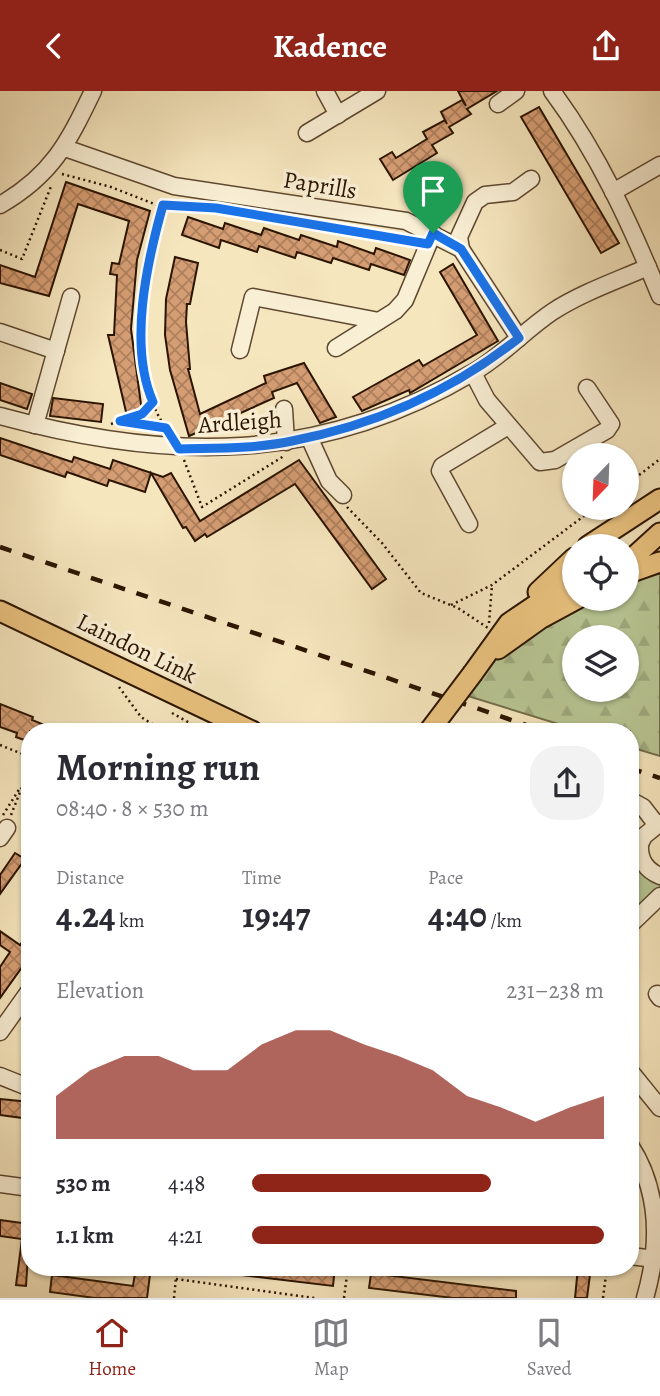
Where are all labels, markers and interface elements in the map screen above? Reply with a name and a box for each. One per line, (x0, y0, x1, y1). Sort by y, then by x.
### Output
text: Kadence (273, 24, 387, 68)
icon: back (35, 27, 73, 65)
icon: share (587, 27, 625, 65)
pin (403, 161, 463, 233)
street label: Paprills (281, 163, 359, 207)
icon: arrive (414, 172, 452, 210)
street label: Ardleigh (196, 403, 283, 441)
north arrow (562, 443, 639, 520)
map controls (562, 443, 639, 702)
button: locate (562, 534, 639, 611)
street label: Laindon Link (72, 605, 203, 691)
button: layers (562, 625, 639, 702)
text: Morning run (56, 741, 260, 793)
button: share (530, 746, 604, 820)
text: 08:40 · 8 × 530 m (56, 793, 209, 824)
text: Distance (56, 865, 124, 891)
text: Time (242, 865, 281, 891)
text: Pace (428, 865, 463, 891)
text: 4.24 (56, 891, 115, 939)
text: 19:47 (242, 891, 310, 939)
text: 4:40 (428, 891, 487, 939)
text: km (115, 908, 144, 934)
text: /km (487, 908, 522, 934)
text: Elevation (56, 975, 144, 1006)
text: 231–238 m (506, 975, 604, 1006)
text: 530 m (56, 1168, 111, 1199)
text: 4:48 (168, 1168, 205, 1199)
text: 1.1 km (56, 1220, 114, 1251)
text: 4:21 (168, 1220, 203, 1251)
tab: Home (88, 1314, 136, 1382)
tab: Map (312, 1314, 350, 1382)
tab: Saved (527, 1314, 572, 1382)

